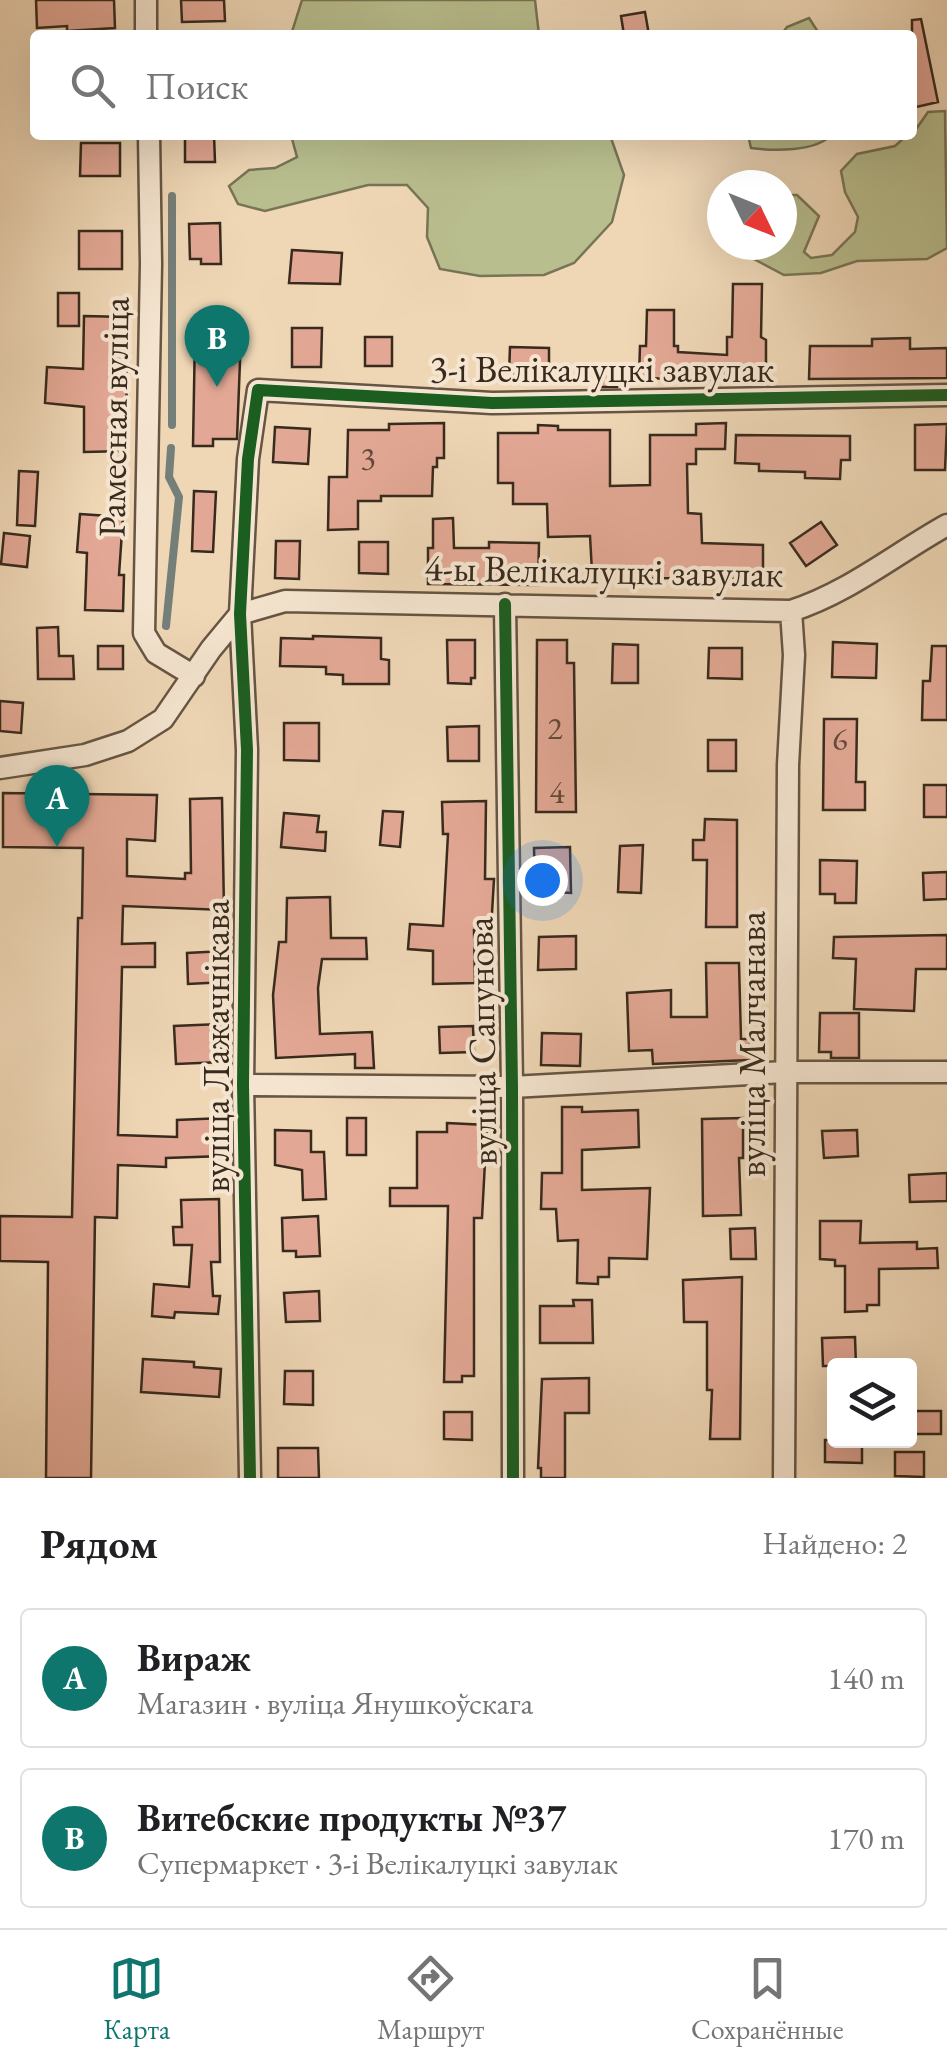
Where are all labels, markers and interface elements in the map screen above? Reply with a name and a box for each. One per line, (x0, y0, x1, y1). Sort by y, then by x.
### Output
search box (30, 30, 917, 140)
icon: search (65, 58, 120, 113)
text: Поиск (145, 61, 248, 110)
north arrow (707, 170, 797, 260)
street label: Рамесная вуліца (86, 296, 140, 538)
pin: B (184, 304, 250, 387)
street label: 3-і Велікалуцкі завулак (429, 344, 775, 393)
house number: 3 (360, 437, 376, 479)
street label: 4-ы Велікалуцкі завулак (424, 542, 784, 598)
house number: 2 (547, 707, 563, 749)
house number: 6 (832, 718, 848, 760)
pin: A (24, 764, 90, 847)
house number: 4 (549, 771, 565, 813)
your location (517, 855, 568, 906)
street label: вуліца Лажачнікава (191, 898, 240, 1193)
street label: вуліца Малчанава (727, 910, 776, 1177)
street label: вуліца Сапунова (454, 915, 508, 1166)
map controls (827, 1358, 917, 1448)
button: layers (827, 1358, 917, 1448)
text: Рядом (40, 1516, 158, 1571)
text: Найдено: 2 (762, 1522, 907, 1564)
text: Вираж (137, 1633, 251, 1682)
text: A (63, 1657, 86, 1699)
text: 140 m (828, 1657, 905, 1699)
text: Магазин · вуліца Янушкоўскага (137, 1682, 533, 1724)
text: Витебские продукты №37 (137, 1793, 566, 1842)
text: B (64, 1817, 85, 1859)
text: 170 m (828, 1817, 905, 1859)
text: Супермаркет · 3-і Велікалуцкі завулак (137, 1842, 618, 1884)
tab: Карта (103, 1951, 170, 2047)
tab: Маршрут (377, 1951, 484, 2047)
tab: Сохранённые (691, 1951, 844, 2047)

